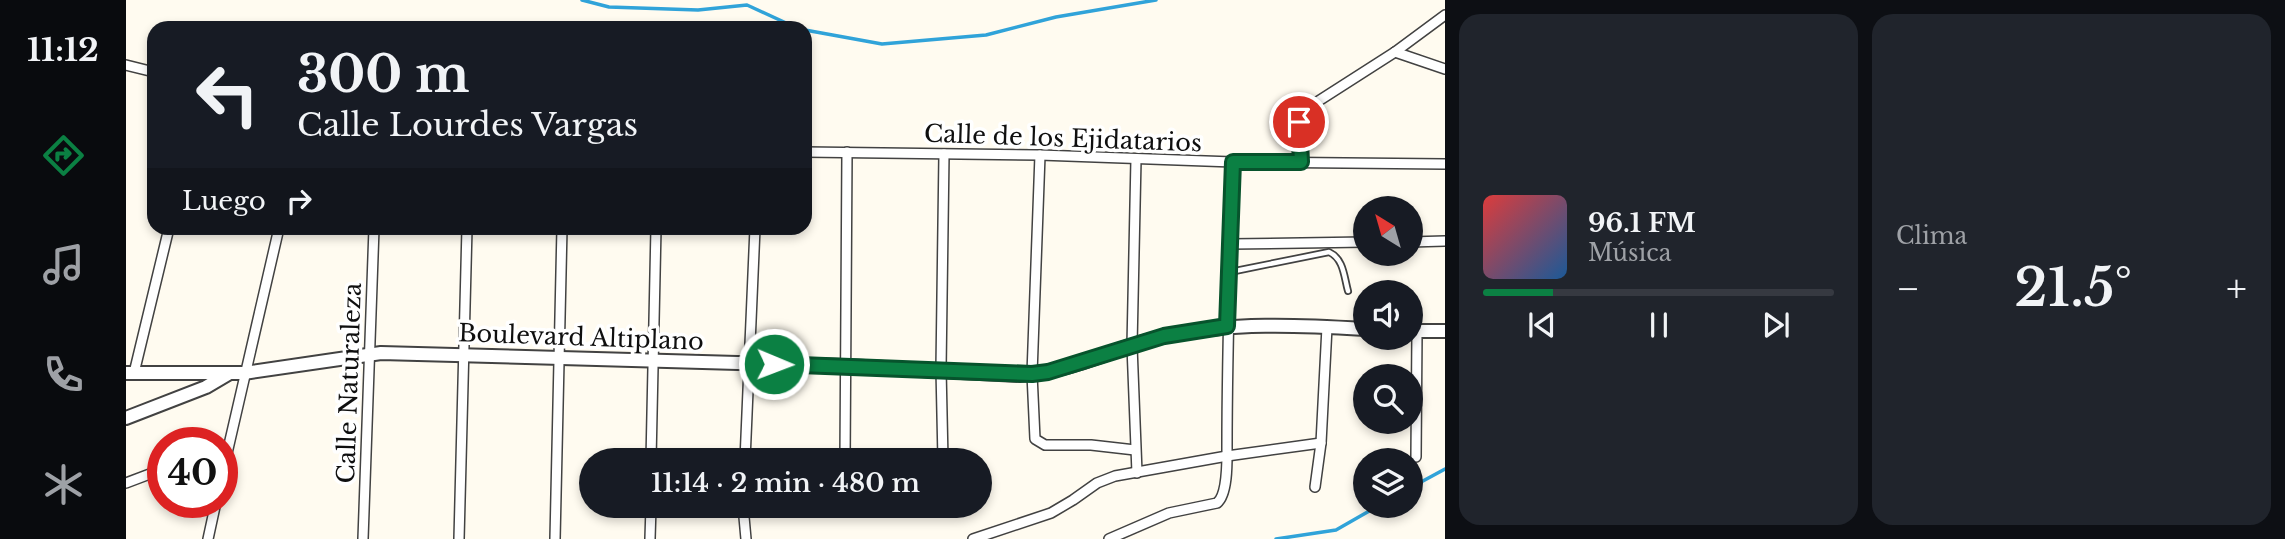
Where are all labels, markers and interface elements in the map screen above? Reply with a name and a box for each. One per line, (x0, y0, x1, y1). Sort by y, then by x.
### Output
text: 11:12 (27, 30, 99, 70)
text: 300 m (297, 44, 469, 105)
icon: left (182, 49, 273, 140)
pin (1269, 92, 1329, 152)
icon: arrive (1280, 103, 1318, 141)
text: Calle Lourdes Vargas (297, 105, 638, 145)
street label: Calle de los Ejidatarios (924, 119, 1202, 157)
icon: directions (39, 131, 88, 180)
icon: right (280, 182, 318, 220)
text: Luego (182, 185, 266, 217)
north arrow (1353, 196, 1423, 266)
map controls (1353, 196, 1423, 518)
text: 96.1 FM (1588, 207, 1696, 239)
text: Clima (1896, 222, 1967, 250)
text: Música (1588, 239, 1671, 267)
icon: music (39, 240, 88, 289)
text: 21.5° (2014, 256, 2132, 320)
text: − (1896, 265, 1920, 312)
text: + (2226, 265, 2247, 312)
button: sound (1353, 280, 1423, 350)
street label: Calle Naturaleza (331, 281, 367, 484)
icon: previous (1523, 306, 1561, 344)
icon: pause (1640, 306, 1678, 344)
icon: next (1757, 306, 1795, 344)
street label: Boulevard Altiplano (458, 318, 704, 356)
position arrow (737, 327, 811, 401)
icon: phone (39, 350, 88, 399)
button: search (1353, 364, 1423, 434)
speed limit sign: 40 (147, 427, 238, 518)
button: layers (1353, 448, 1423, 518)
icon: climate (39, 460, 88, 509)
text: 11:14 · 2 min · 480 m (651, 467, 920, 499)

